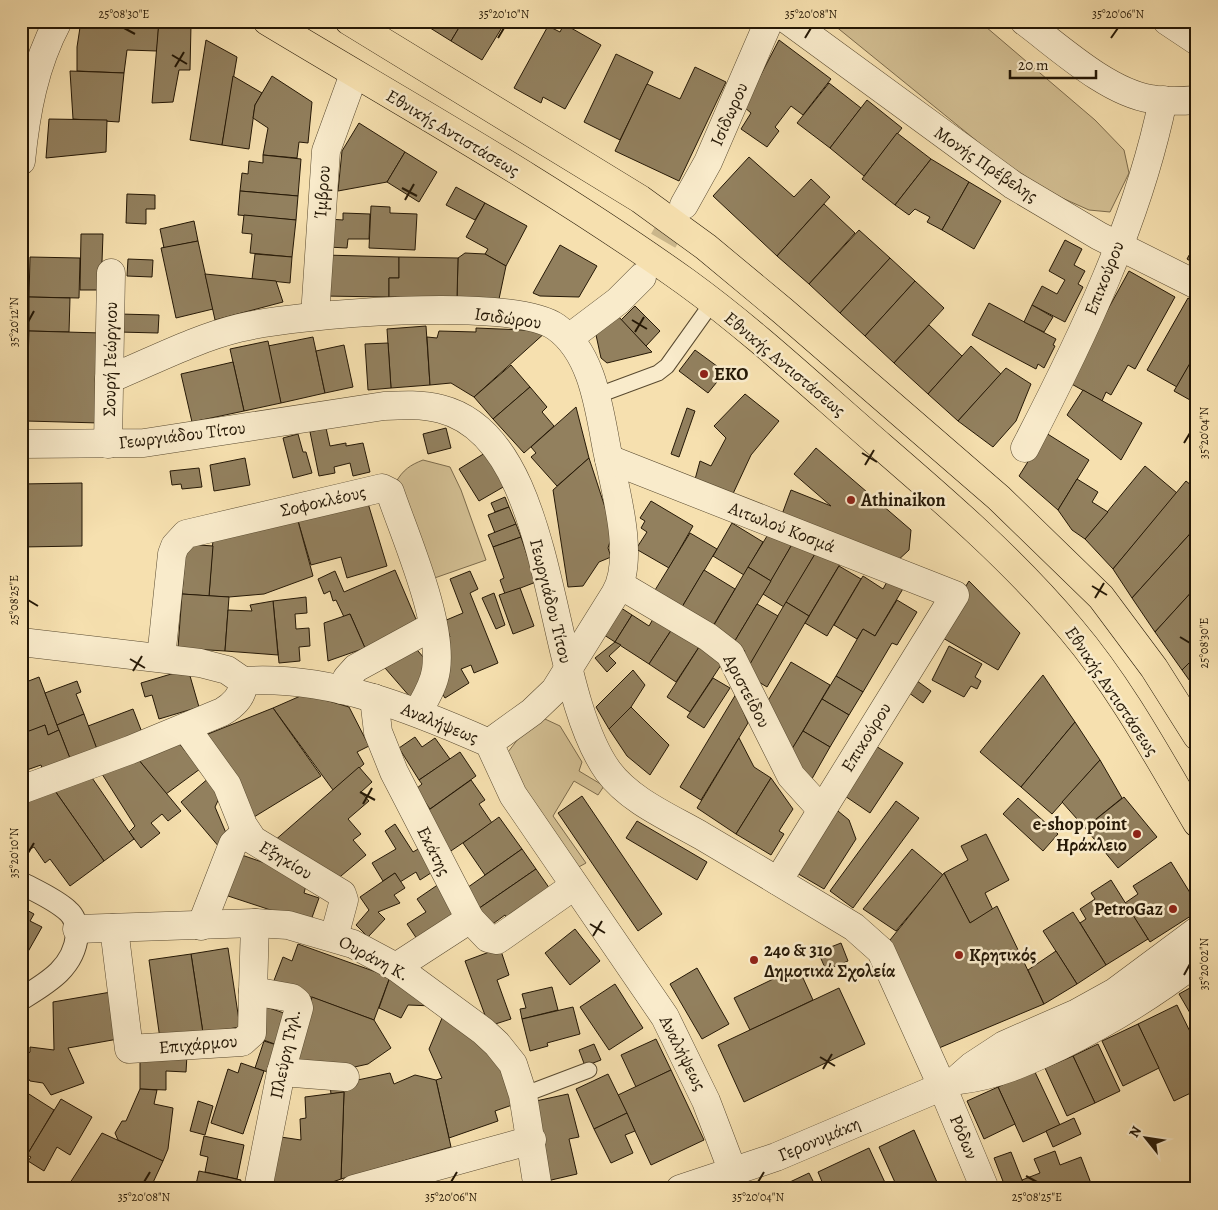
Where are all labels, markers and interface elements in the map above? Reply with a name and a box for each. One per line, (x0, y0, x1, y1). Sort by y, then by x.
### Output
text: 25°08'30"E (99, 6, 149, 22)
text: 35°20'10"N (479, 6, 530, 22)
text: 35°20'08"N (785, 6, 838, 22)
text: 35°20'06"N (1092, 6, 1144, 22)
scale bar (1010, 48, 1097, 80)
text: 20 m (1018, 55, 1049, 75)
street label: Ισίδωρου (704, 78, 754, 150)
street label: Εθνικής Αντιστάσεως (382, 84, 524, 182)
street label: Μονής Πρέβελης (929, 120, 1043, 208)
street label: Ίμβρου (308, 164, 336, 220)
street label: Επικούρου (1078, 237, 1130, 319)
text: 35°20'12"N (6, 297, 22, 347)
street label: Σουρή Γεώργιου (97, 301, 123, 417)
street label: Ισιδώρου (473, 301, 543, 335)
street label: Εθνικής Αντιστάσεως (719, 306, 851, 422)
place label: EKO (714, 362, 748, 386)
marker: EKO (698, 368, 710, 380)
text: 35°20'04"N (1196, 407, 1212, 459)
street label: Γεωργιάδου Τίτου (117, 415, 247, 455)
street label: Σοφοκλέους (278, 480, 368, 522)
place label: Athinaikon (860, 488, 946, 512)
marker: Athinaikon (845, 494, 857, 506)
street label: Αιτωλού Κοσμά (724, 495, 839, 558)
street label: Γεωργιάδου Τίτου (524, 536, 578, 666)
text: 25°08'25"E (6, 575, 22, 625)
text: 25°08'30"E (1196, 618, 1212, 668)
street label: Εθνικής Αντιστάσεως (1060, 621, 1164, 761)
street label: Αριστείδου (717, 649, 776, 732)
street label: Αναλήψεως (397, 696, 482, 749)
street label: Επικούρου (835, 698, 897, 776)
place label: e-shop point Ηράκλειο (1033, 812, 1127, 857)
street label: Εκάτης (411, 822, 457, 880)
text: 35°20'10"N (6, 827, 22, 878)
marker: e-shop point Ηράκλειο (1131, 828, 1143, 840)
street label: Εξηκίου (255, 835, 317, 885)
place label: PetroGaz (1094, 897, 1163, 921)
marker: PetroGaz (1167, 903, 1179, 915)
street label: Ουράνη Κ. (335, 929, 413, 987)
text: 35°20'02"N (1196, 937, 1212, 990)
place label: 24ο & 31ο Δημοτικά Σχολεία (764, 938, 896, 983)
place label: Κρητικός (969, 943, 1036, 967)
marker: Κρητικός (953, 949, 965, 961)
marker: 24ο & 31ο Δημοτικά Σχολεία (748, 954, 760, 966)
street label: Πλεύρη Τηλ. (264, 1007, 306, 1101)
street label: Αναλήψεως (653, 1010, 712, 1095)
street label: Επιχάρμου (158, 1029, 238, 1059)
street label: Γερονυμάκη (774, 1111, 864, 1167)
street label: Ρόδων (944, 1111, 984, 1163)
north arrow (1120, 1112, 1170, 1162)
text: N (1124, 1123, 1146, 1141)
text: 35°20'08"N (118, 1189, 171, 1205)
text: 35°20'06"N (425, 1189, 477, 1205)
text: 35°20'04"N (732, 1189, 784, 1205)
text: 25°08'25"E (1012, 1189, 1062, 1205)

